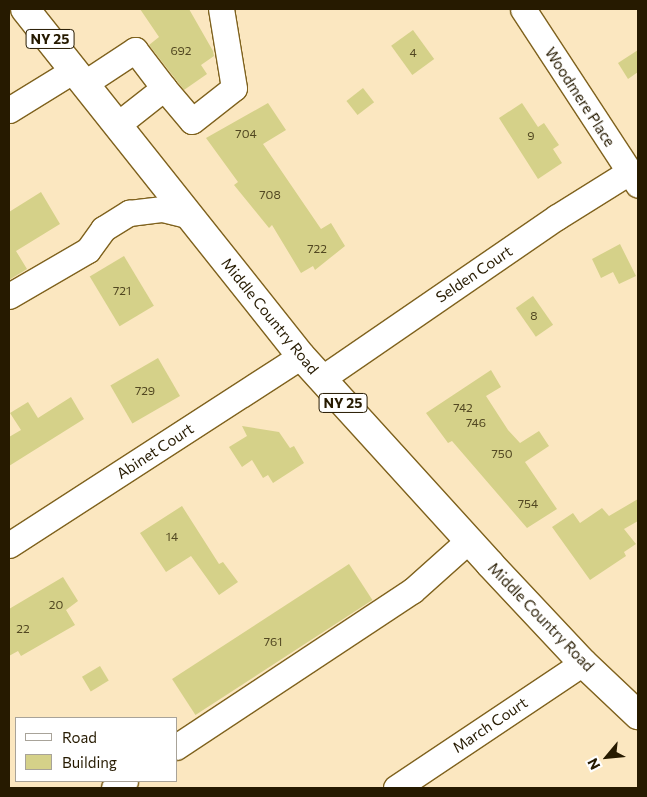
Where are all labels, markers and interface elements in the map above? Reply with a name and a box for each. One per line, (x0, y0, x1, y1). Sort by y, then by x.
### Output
road number: NY 25 (25, 28, 75, 50)
house number: 692 (170, 44, 192, 58)
street label: Woodmere Place (541, 44, 619, 150)
house number: 4 (409, 46, 417, 60)
house number: 704 (235, 127, 257, 141)
house number: 9 (527, 129, 535, 143)
house number: 708 (259, 188, 281, 202)
house number: 722 (307, 242, 327, 256)
street label: Selden Court (432, 242, 516, 306)
street label: Middle Country Road (218, 254, 322, 378)
house number: 721 (113, 284, 131, 298)
house number: 8 (530, 309, 538, 323)
house number: 729 (135, 384, 155, 398)
road number: NY 25 (318, 392, 368, 414)
house number: 742 (453, 401, 473, 415)
house number: 746 (466, 416, 486, 430)
street label: Abinet Court (113, 419, 197, 483)
house number: 750 (491, 447, 513, 461)
house number: 754 (518, 497, 538, 511)
house number: 14 (166, 530, 178, 544)
street label: Middle Country Road (484, 559, 598, 675)
house number: 20 (49, 598, 63, 612)
house number: 22 (16, 622, 30, 636)
house number: 761 (264, 635, 282, 649)
street label: March Court (449, 693, 531, 757)
legend (15, 717, 178, 782)
text: Road (62, 728, 97, 746)
north arrow (582, 732, 632, 782)
text: Building (62, 753, 117, 771)
text: N (583, 756, 603, 773)

